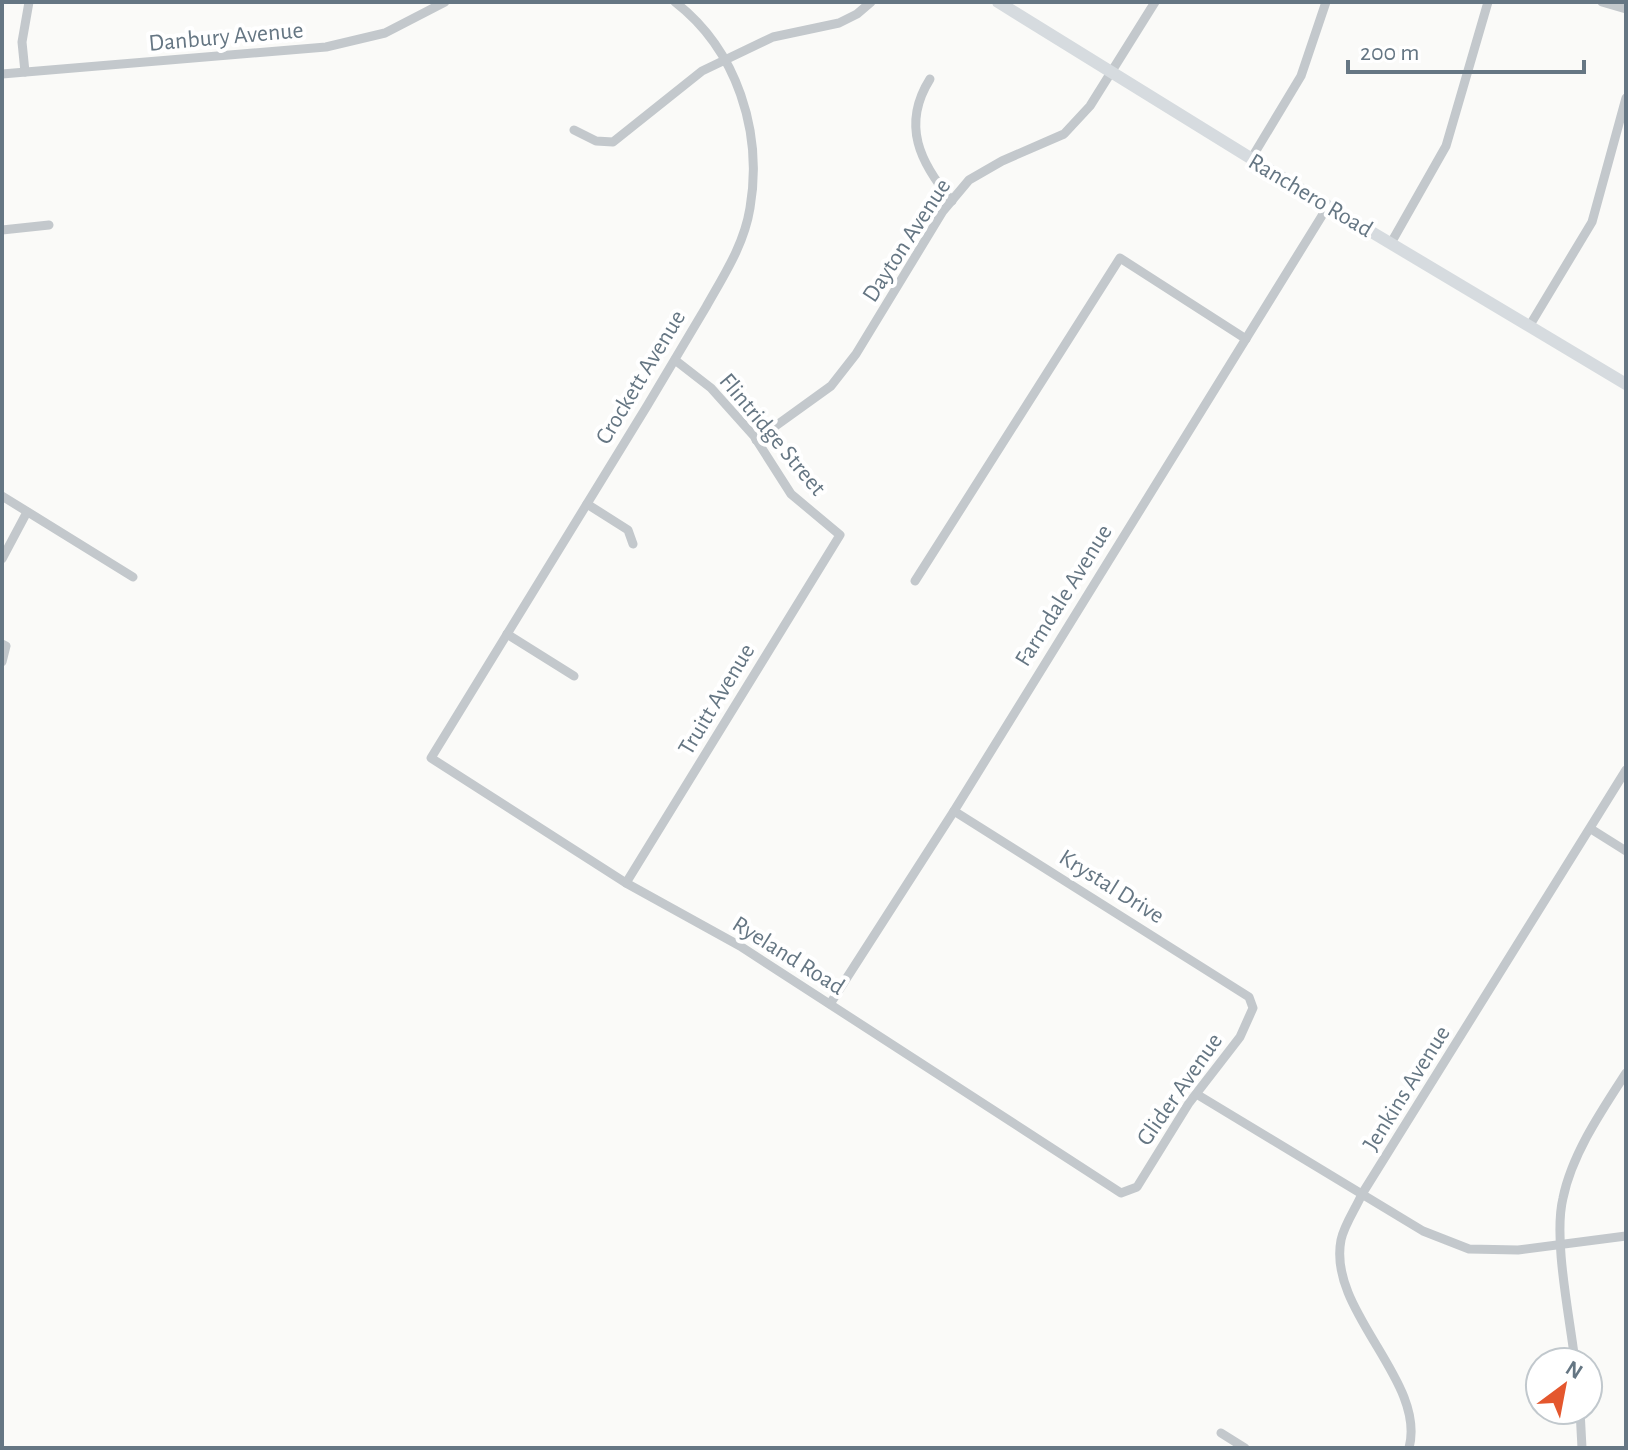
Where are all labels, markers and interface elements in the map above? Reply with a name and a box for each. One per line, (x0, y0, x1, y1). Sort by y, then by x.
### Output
street label: Danbury Avenue (148, 18, 304, 56)
scale bar (1348, 24, 1584, 74)
text: 200 m (1360, 41, 1419, 65)
street label: Ranchero Road (1244, 149, 1377, 242)
street label: Dayton Avenue (858, 175, 955, 307)
street label: Crockett Avenue (592, 306, 690, 449)
street label: Flintridge Street (714, 369, 830, 501)
street label: Farmdale Avenue (1011, 520, 1117, 671)
street label: Truitt Avenue (674, 640, 759, 759)
street label: Krystal Drive (1055, 845, 1168, 928)
street label: Ryeland Road (728, 912, 849, 1000)
street label: Jenkins Avenue (1359, 1022, 1455, 1155)
street label: Glider Avenue (1132, 1029, 1227, 1150)
north arrow (1524, 1346, 1604, 1426)
text: N (1562, 1357, 1586, 1383)

